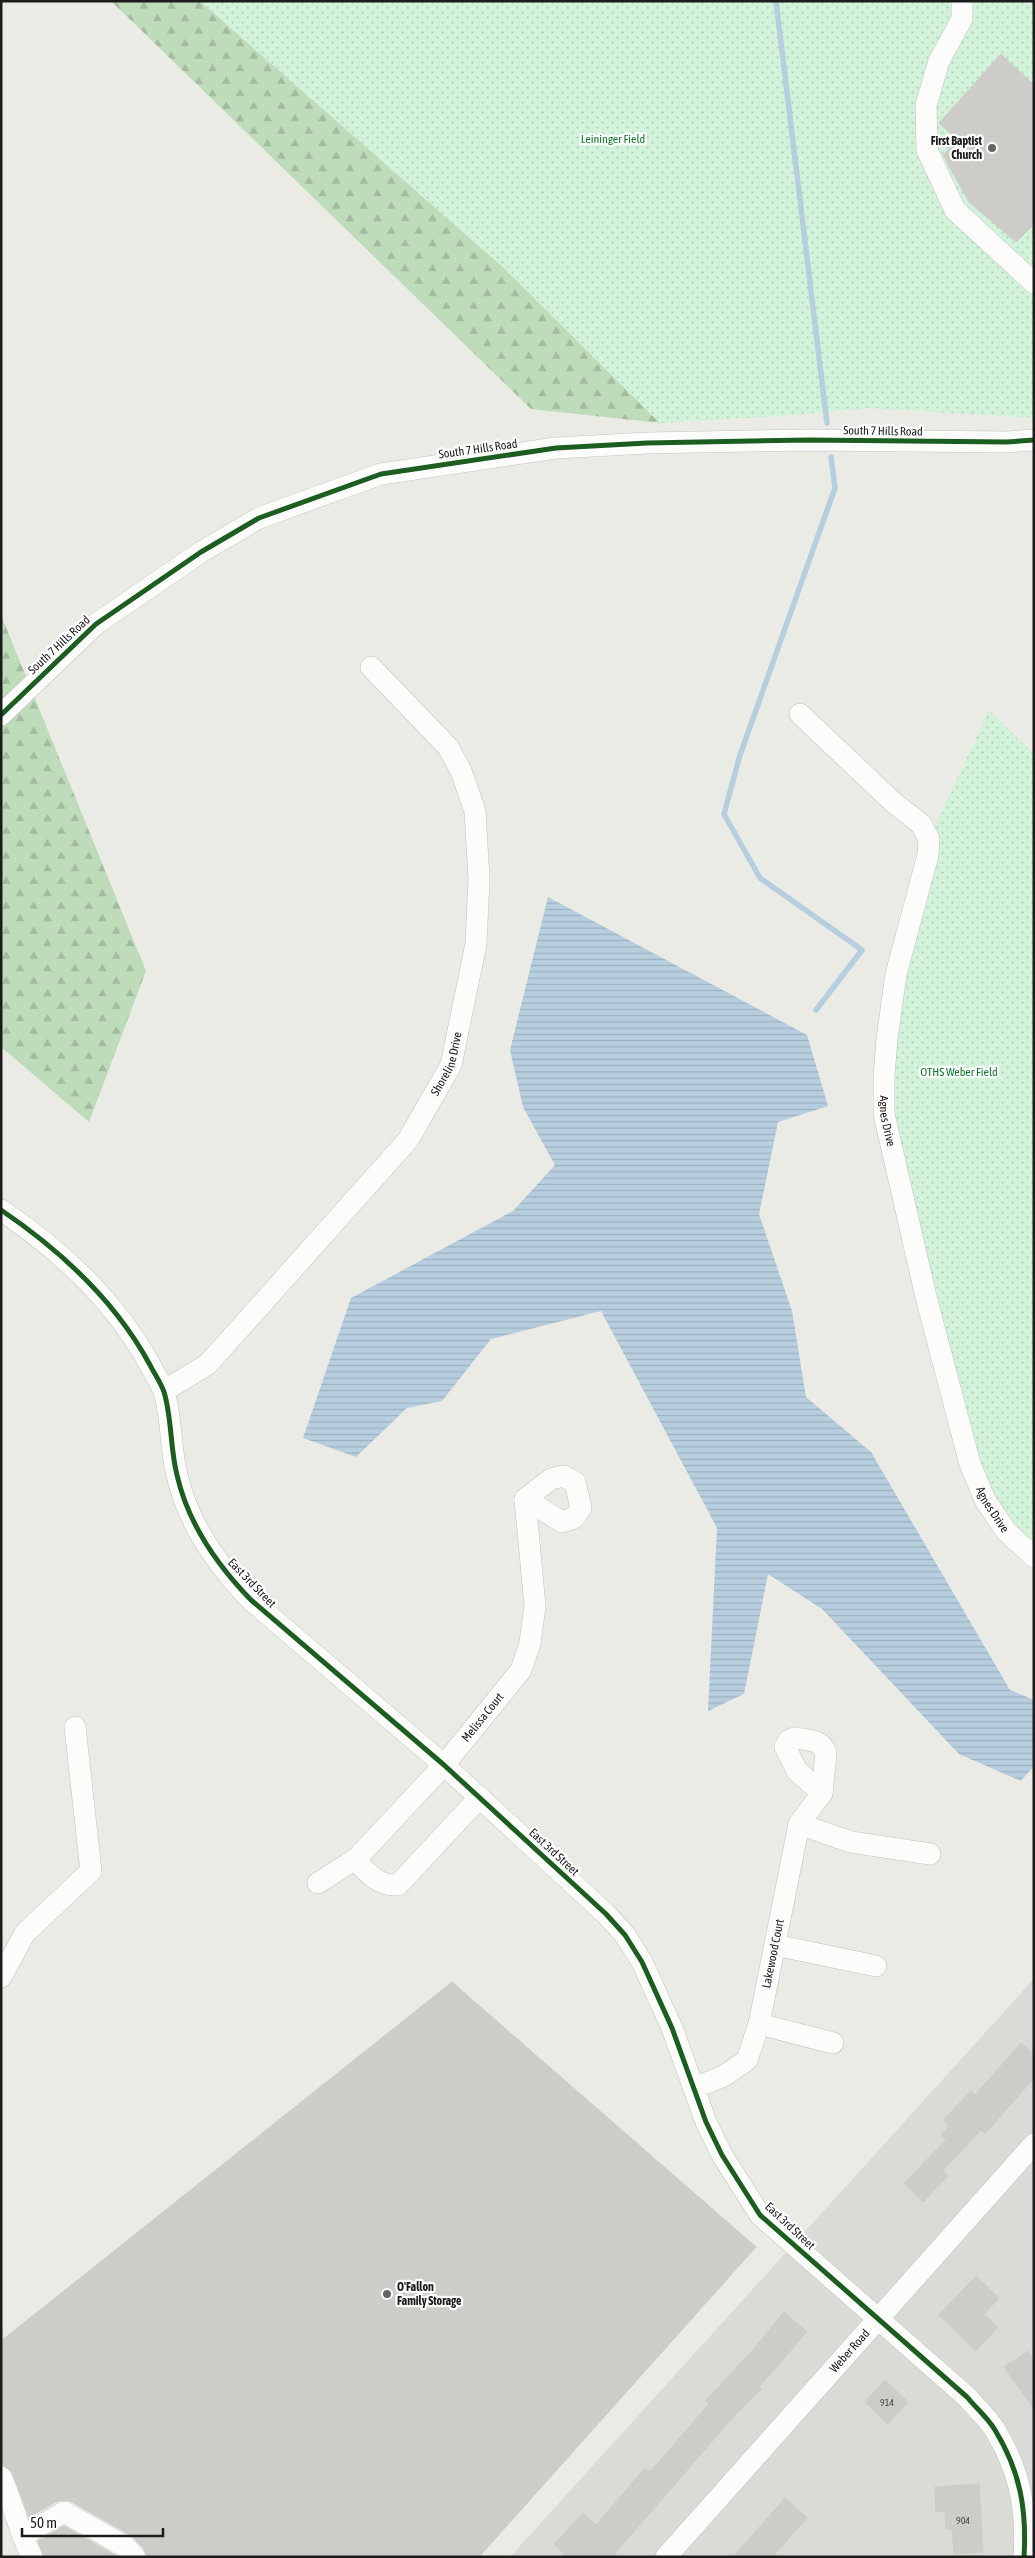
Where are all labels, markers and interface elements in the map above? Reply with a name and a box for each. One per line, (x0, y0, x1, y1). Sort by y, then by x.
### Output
park label: Leininger Field (581, 132, 645, 146)
place label: First Baptist Church (931, 134, 983, 162)
marker: First Baptist Church (986, 142, 998, 154)
street label: South 7 Hills Road (843, 423, 923, 439)
street label: South 7 Hills Road (438, 437, 518, 461)
street label: South 7 Hills Road (25, 613, 93, 677)
street label: Shoreline Drive (428, 1031, 465, 1098)
park label: OTHS Weber Field (920, 1065, 998, 1079)
street label: Agnes Drive (877, 1096, 898, 1148)
street label: Agnes Drive (973, 1484, 1012, 1535)
street label: East 3rd Street (225, 1556, 279, 1611)
street label: Melissa Court (459, 1690, 507, 1745)
street label: East 3rd Street (526, 1825, 582, 1879)
street label: Lakewood Court (759, 1917, 787, 1989)
street label: East 3rd Street (762, 2199, 818, 2253)
place label: O'Fallon Family Storage (397, 2280, 462, 2308)
marker: O'Fallon Family Storage (381, 2288, 393, 2300)
street label: Weber Road (827, 2326, 873, 2375)
house number: 914 (880, 2397, 894, 2408)
scale bar (22, 2506, 164, 2538)
text: 50 m (30, 2514, 57, 2531)
house number: 904 (956, 2515, 970, 2526)

